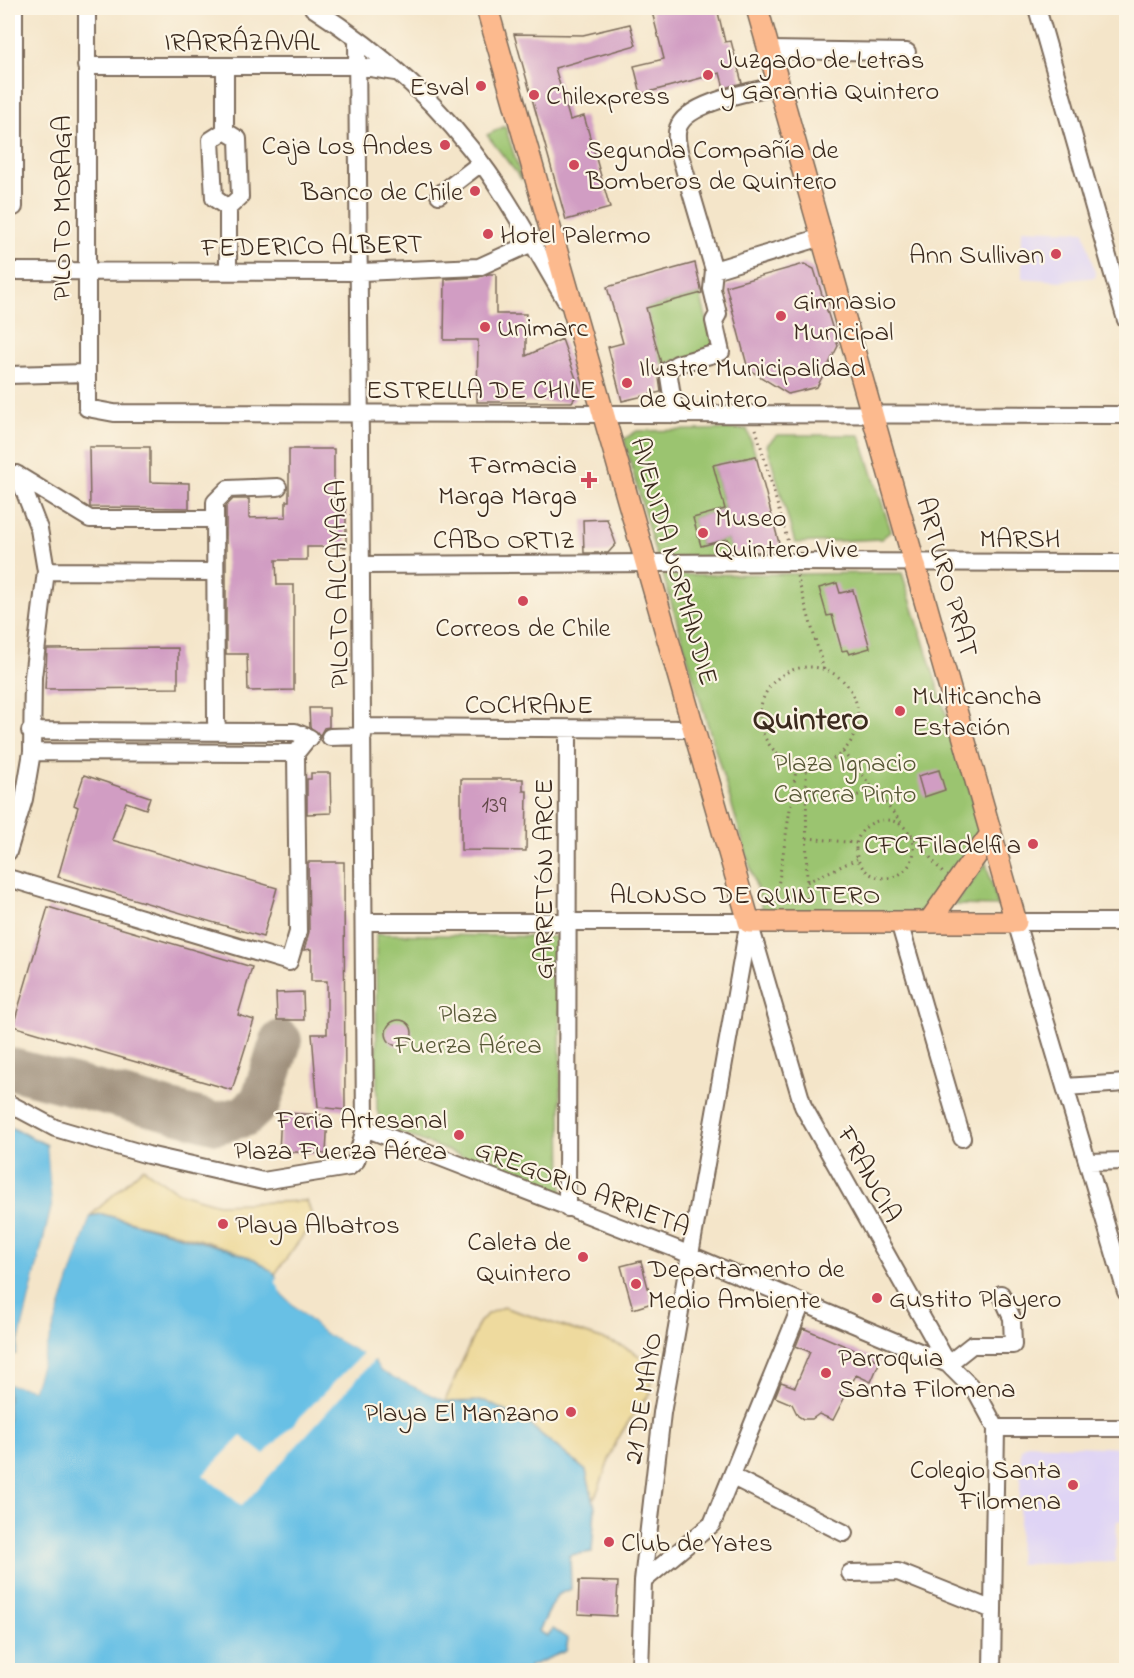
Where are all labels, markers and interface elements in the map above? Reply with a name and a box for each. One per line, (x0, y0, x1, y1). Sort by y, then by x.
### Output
street label: IRARRÁZAVAL (164, 24, 320, 63)
place label: Juzgado de Letras y Garantia Quintero (720, 42, 939, 112)
marker: Juzgado de Letras y Garantia Quintero (701, 68, 715, 82)
place label: Esval (409, 69, 469, 108)
place label: Chilexpress (546, 78, 670, 117)
marker: Esval (474, 79, 488, 93)
marker: Chilexpress (527, 88, 541, 102)
street label: PILOTO MORAGA (44, 115, 83, 301)
place label: Caja Los Andes (261, 128, 433, 167)
place label: Segunda Compañía de Bomberos de Quintero (585, 132, 840, 202)
marker: Caja Los Andes (438, 138, 452, 152)
marker: Segunda Compañía de Bomberos de Quintero (567, 158, 581, 172)
place label: Banco de Chile (300, 174, 464, 213)
marker: Banco de Chile (468, 184, 482, 198)
place label: Hotel Palermo (500, 217, 651, 256)
street label: FEDERICO ALBERT (200, 226, 423, 269)
marker: Hotel Palermo (481, 227, 495, 241)
place label: Ann Sullivan (909, 237, 1044, 276)
marker: Ann Sullivan (1049, 247, 1063, 261)
place label: Gimnasio Municipal (793, 283, 896, 353)
marker: Gimnasio Municipal (774, 309, 788, 323)
place label: Unimarc (497, 310, 588, 349)
marker: Unimarc (478, 320, 492, 334)
place label: Ilustre Municipalidad de Quintero (639, 350, 866, 420)
street label: ESTRELLA DE CHILE (366, 372, 596, 411)
marker: Ilustre Municipalidad de Quintero (620, 376, 634, 390)
street label: AVENIDA NORMANDIE (619, 433, 727, 690)
place label: Farmacia Marga Marga (438, 447, 577, 517)
marker: Farmacia Marga Marga (582, 473, 596, 487)
street label: PILOTO ALCAYAGA (318, 479, 361, 689)
street label: ARTURO PRAT (904, 493, 987, 662)
place label: Museo Quintero Vive (715, 500, 859, 570)
street label: MARSH (980, 521, 1060, 560)
street label: CABO ORTIZ (433, 522, 575, 561)
marker: Museo Quintero Vive (696, 526, 710, 540)
marker: Correos de Chile (516, 594, 530, 608)
place label: Correos de Chile (435, 610, 612, 649)
place label: Multicancha Estación (912, 678, 1042, 748)
street label: COCHRANE (465, 687, 593, 726)
district label: Quintero (753, 697, 869, 745)
marker: Multicancha Estación (893, 704, 907, 718)
park label: Plaza Ignacio Carrera Pinto (773, 745, 917, 815)
street label: GARRETÓN ARCE (526, 779, 565, 980)
house number: 139 (482, 789, 507, 824)
place label: CFC Filadelfia (864, 827, 1021, 866)
marker: CFC Filadelfia (1026, 837, 1040, 851)
street label: ALONSO DE QUINTERO (609, 877, 881, 916)
park label: Plaza Fuerza Aérea (393, 996, 542, 1066)
place label: Feria Artesanal Plaza Fuerza Aérea (233, 1102, 447, 1172)
street label: FRANCIA (825, 1119, 910, 1231)
marker: Feria Artesanal Plaza Fuerza Aérea (452, 1128, 466, 1142)
street label: GREGORIO ARRIETA (469, 1130, 695, 1248)
place label: Playa Albatros (235, 1207, 400, 1246)
marker: Playa Albatros (216, 1217, 230, 1231)
place label: Caleta de Quintero (467, 1224, 572, 1294)
marker: Caleta de Quintero (576, 1250, 590, 1264)
place label: Departamento de Medio Ambiente (647, 1251, 846, 1321)
marker: Departamento de Medio Ambiente (629, 1277, 643, 1291)
place label: Gustito Playero (889, 1281, 1061, 1320)
marker: Gustito Playero (870, 1291, 884, 1305)
street label: 21 DE MAYO (615, 1330, 674, 1467)
place label: Parroquia Santa Filomena (838, 1340, 1016, 1410)
marker: Parroquia Santa Filomena (819, 1366, 833, 1380)
place label: Playa El Manzano (364, 1395, 559, 1434)
marker: Playa El Manzano (564, 1405, 578, 1419)
place label: Colegio Santa Filomena (910, 1452, 1061, 1522)
marker: Colegio Santa Filomena (1066, 1478, 1080, 1492)
place label: Club de Yates (621, 1525, 773, 1564)
marker: Club de Yates (602, 1535, 616, 1549)

